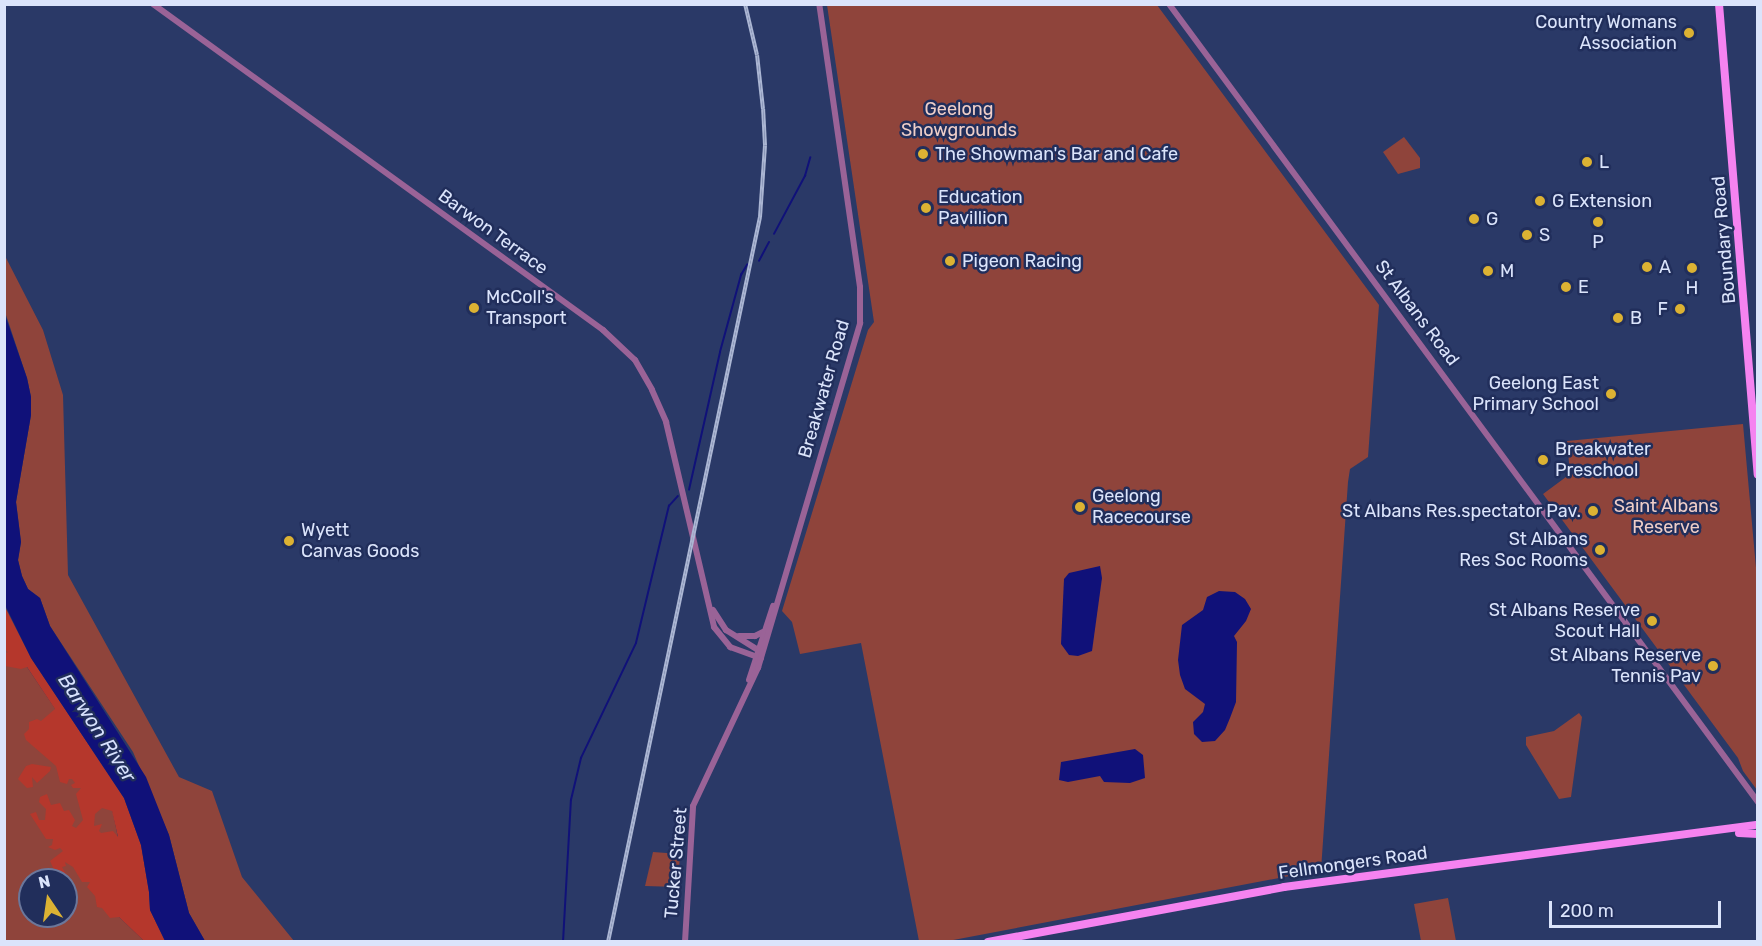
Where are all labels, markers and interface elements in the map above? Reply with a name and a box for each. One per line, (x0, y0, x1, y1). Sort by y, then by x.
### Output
place label: Country Womans Association (1534, 12, 1677, 54)
marker: Country Womans Association (1682, 26, 1696, 40)
park label: Geelong Showgrounds (901, 99, 1017, 142)
place label: The Showman's Bar and Cafe (935, 143, 1178, 165)
marker: The Showman's Bar and Cafe (916, 147, 930, 161)
place label: L (1599, 151, 1609, 173)
marker: L (1580, 155, 1594, 169)
street label: Boundary Road (1708, 175, 1740, 305)
street label: Barwon Terrace (434, 185, 552, 279)
place label: Education Pavillion (938, 187, 1023, 230)
place label: G Extension (1552, 190, 1652, 212)
marker: G Extension (1533, 194, 1547, 208)
marker: Education Pavillion (919, 201, 933, 215)
place label: G (1486, 208, 1498, 230)
marker: G (1467, 212, 1481, 226)
marker: P (1591, 215, 1605, 229)
place label: S (1539, 224, 1550, 246)
marker: S (1520, 228, 1534, 242)
place label: P (1592, 231, 1604, 253)
place label: Pigeon Racing (962, 250, 1082, 272)
marker: Pigeon Racing (943, 254, 957, 268)
street label: St Albans Road (1370, 256, 1464, 370)
place label: A (1659, 256, 1671, 278)
place label: M (1500, 260, 1514, 282)
marker: A (1640, 260, 1654, 274)
marker: H (1685, 261, 1699, 275)
marker: M (1481, 264, 1495, 278)
place label: E (1578, 276, 1589, 298)
place label: H (1686, 277, 1698, 299)
marker: E (1559, 280, 1573, 294)
place label: McColl's Transport (486, 287, 567, 330)
place label: F (1657, 298, 1668, 320)
marker: McColl's Transport (467, 301, 481, 315)
marker: F (1673, 302, 1687, 316)
place label: B (1630, 307, 1642, 329)
marker: B (1611, 311, 1625, 325)
street label: Breakwater Road (794, 317, 854, 461)
place label: Geelong East Primary School (1472, 373, 1599, 416)
marker: Geelong East Primary School (1604, 387, 1618, 401)
place label: Breakwater Preschool (1555, 439, 1651, 482)
marker: Breakwater Preschool (1536, 453, 1550, 467)
place label: Geelong Racecourse (1092, 486, 1191, 528)
park label: Saint Albans Reserve (1614, 496, 1718, 538)
marker: Geelong Racecourse (1073, 500, 1087, 514)
place label: St Albans Res.spectator Pav. (1341, 500, 1581, 522)
marker: St Albans Res.spectator Pav. (1586, 504, 1600, 518)
place label: Wyett Canvas Goods (301, 520, 420, 562)
place label: St Albans Res Soc Rooms (1459, 529, 1588, 572)
marker: Wyett Canvas Goods (282, 534, 296, 548)
marker: St Albans Res Soc Rooms (1593, 543, 1607, 557)
place label: St Albans Reserve Scout Hall (1488, 600, 1640, 642)
marker: St Albans Reserve Scout Hall (1645, 614, 1659, 628)
place label: St Albans Reserve Tennis Pav (1549, 645, 1701, 688)
marker: St Albans Reserve Tennis Pav (1706, 659, 1720, 673)
water label: Barwon River (53, 669, 141, 787)
street label: Tucker Street (660, 806, 692, 920)
street label: Fellmongers Road (1277, 842, 1429, 884)
north arrow (18, 868, 78, 928)
text: N (37, 871, 52, 892)
scale bar (1552, 889, 1724, 927)
text: 200 m (1560, 900, 1614, 922)

